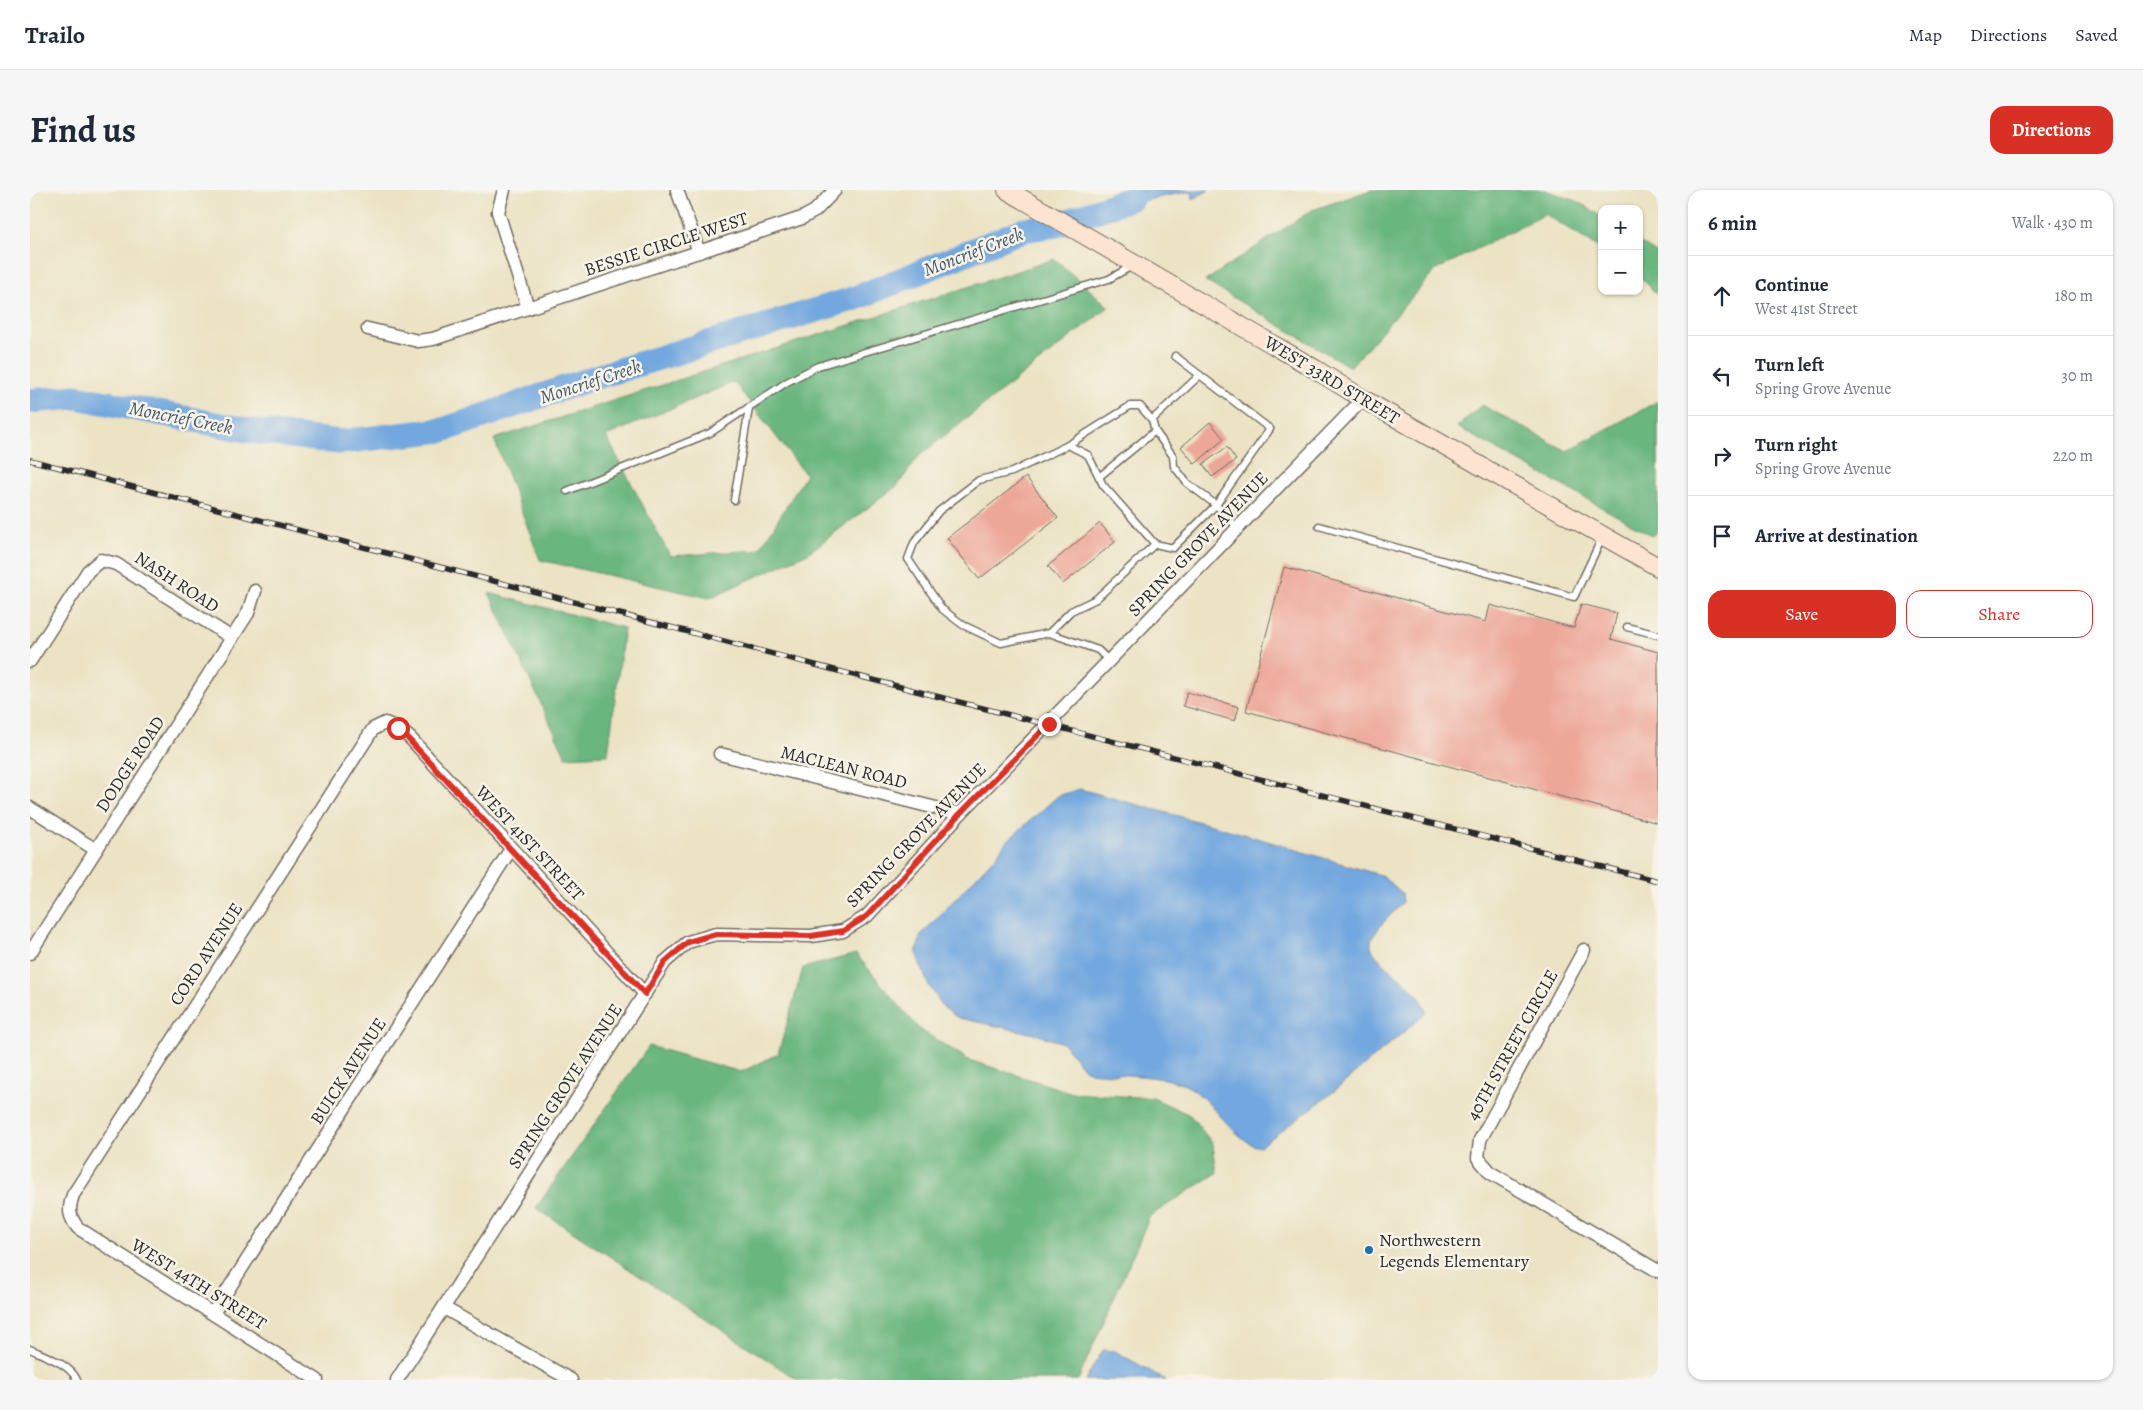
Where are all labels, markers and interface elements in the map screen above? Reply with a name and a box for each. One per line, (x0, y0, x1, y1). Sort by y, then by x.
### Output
text: Trailo (25, 19, 85, 51)
text: Map (1909, 23, 1942, 47)
text: Directions (1970, 23, 2047, 47)
text: Saved (2075, 23, 2118, 47)
text: Find us (30, 106, 136, 154)
button: Directions (1990, 106, 2113, 154)
map controls (1598, 205, 1643, 295)
button: + (1598, 205, 1643, 250)
street label: BESSIE CIRCLE WEST (581, 206, 751, 282)
text: 6 min (1708, 209, 1757, 237)
text: Walk · 430 m (2012, 212, 2093, 234)
water label: Moncrief Creek (920, 221, 1027, 283)
button: − (1598, 250, 1643, 295)
text: Continue (1755, 272, 1829, 298)
icon: ahead (1708, 282, 1736, 310)
text: 180 m (2055, 285, 2093, 307)
text: West 41st Street (1755, 298, 1858, 320)
street label: WEST 33RD STREET (1259, 330, 1404, 430)
text: Turn left (1755, 352, 1824, 378)
water label: Moncrief Creek (536, 353, 644, 411)
icon: left (1708, 362, 1736, 390)
text: 30 m (2061, 365, 2093, 387)
text: Spring Grove Avenue (1755, 378, 1891, 400)
water label: Moncrief Creek (127, 395, 235, 441)
text: Turn right (1755, 432, 1837, 458)
icon: right (1708, 442, 1736, 470)
text: 220 m (2053, 445, 2093, 467)
text: Spring Grove Avenue (1755, 458, 1891, 480)
street label: SPRING GROVE AVENUE (1122, 466, 1274, 622)
icon: arrive (1708, 522, 1736, 550)
text: Arrive at destination (1755, 523, 1918, 549)
street label: NASH ROAD (130, 546, 224, 618)
button: Save (1708, 590, 1896, 638)
button: Share (1906, 590, 2093, 638)
street label: DODGE ROAD (90, 711, 170, 817)
route end (1038, 713, 1061, 736)
route start (387, 717, 410, 740)
street label: MACLEAN ROAD (778, 740, 910, 794)
street label: SPRING GROVE AVENUE (840, 757, 992, 913)
street label: WEST 41ST STREET (470, 780, 590, 906)
street label: CORD AVENUE (164, 898, 248, 1010)
street label: 40TH STREET CIRCLE (1461, 965, 1563, 1125)
street label: SPRING GROVE AVENUE (502, 999, 628, 1173)
street label: BUICK AVENUE (304, 1013, 392, 1129)
place label: Northwestern Legends Elementary (1379, 1228, 1530, 1273)
street label: WEST 44TH STREET (126, 1232, 271, 1335)
marker: Northwestern Legends Elementary (1363, 1244, 1375, 1256)

